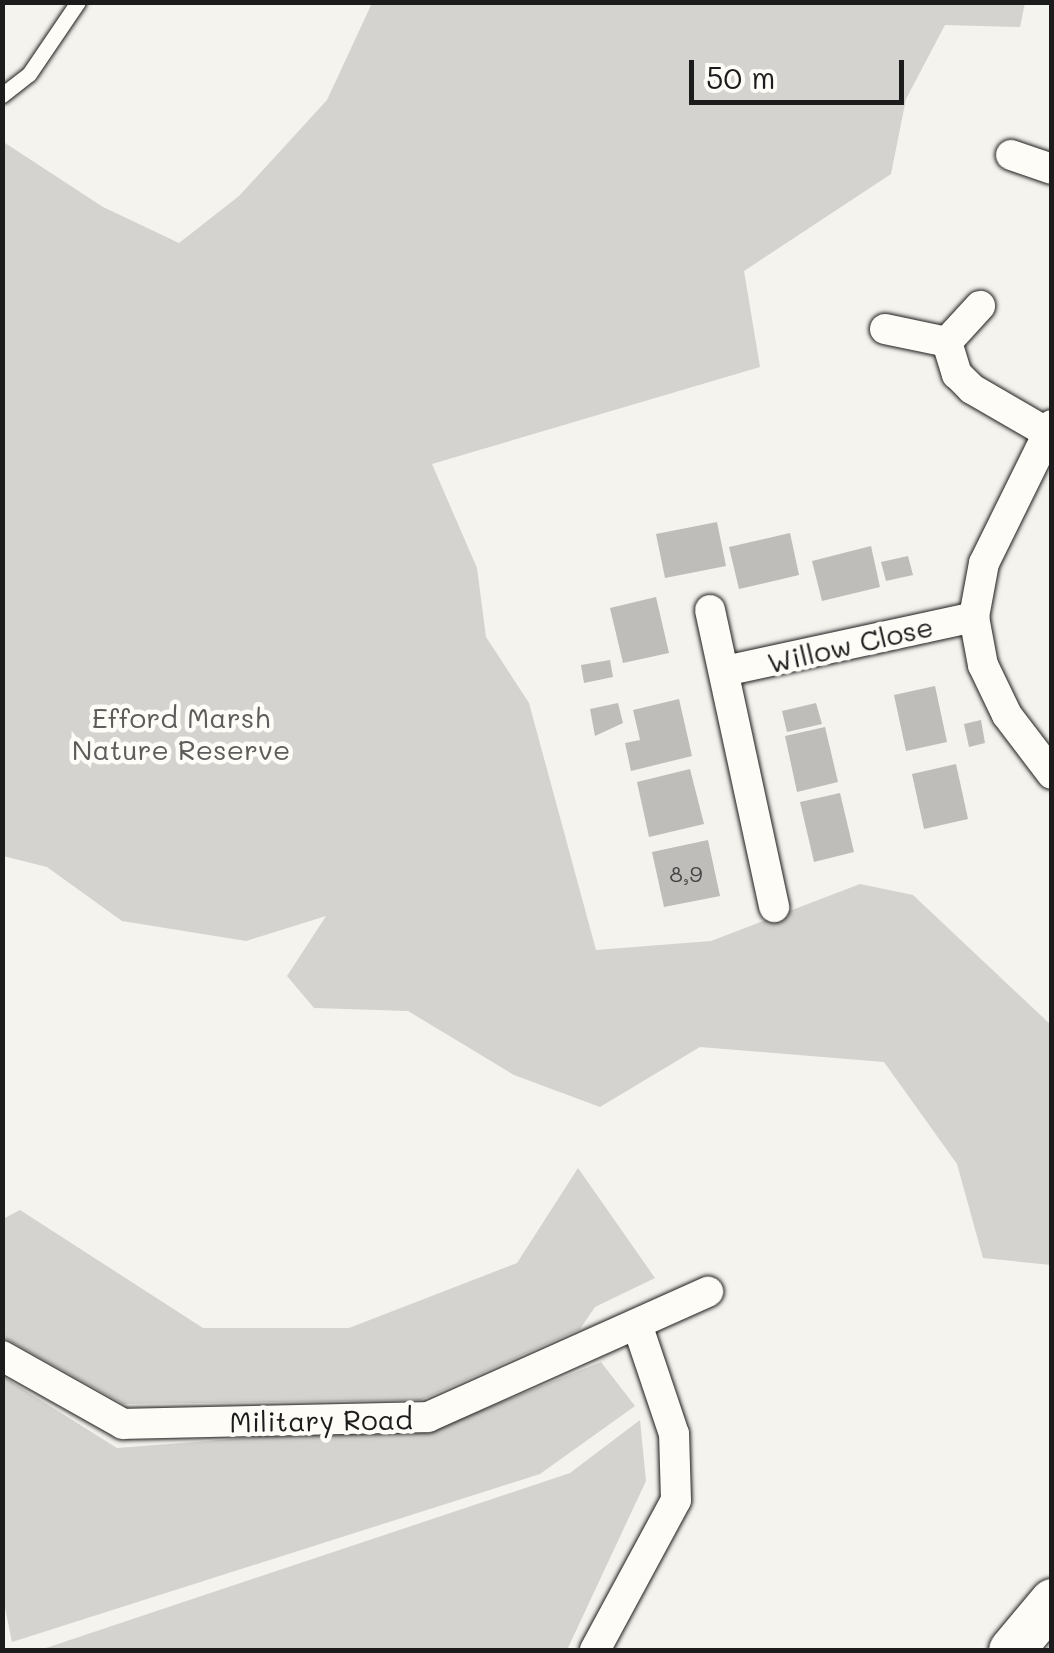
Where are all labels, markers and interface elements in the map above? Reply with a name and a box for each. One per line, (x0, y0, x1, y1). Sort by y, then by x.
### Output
scale bar (694, 40, 909, 102)
text: 50 m (706, 57, 776, 97)
street label: Willow Close (764, 609, 936, 679)
park label: Efford Marsh Nature Reserve (72, 700, 290, 766)
house number: 8,9 (670, 861, 702, 887)
street label: Military Road (229, 1402, 413, 1438)

